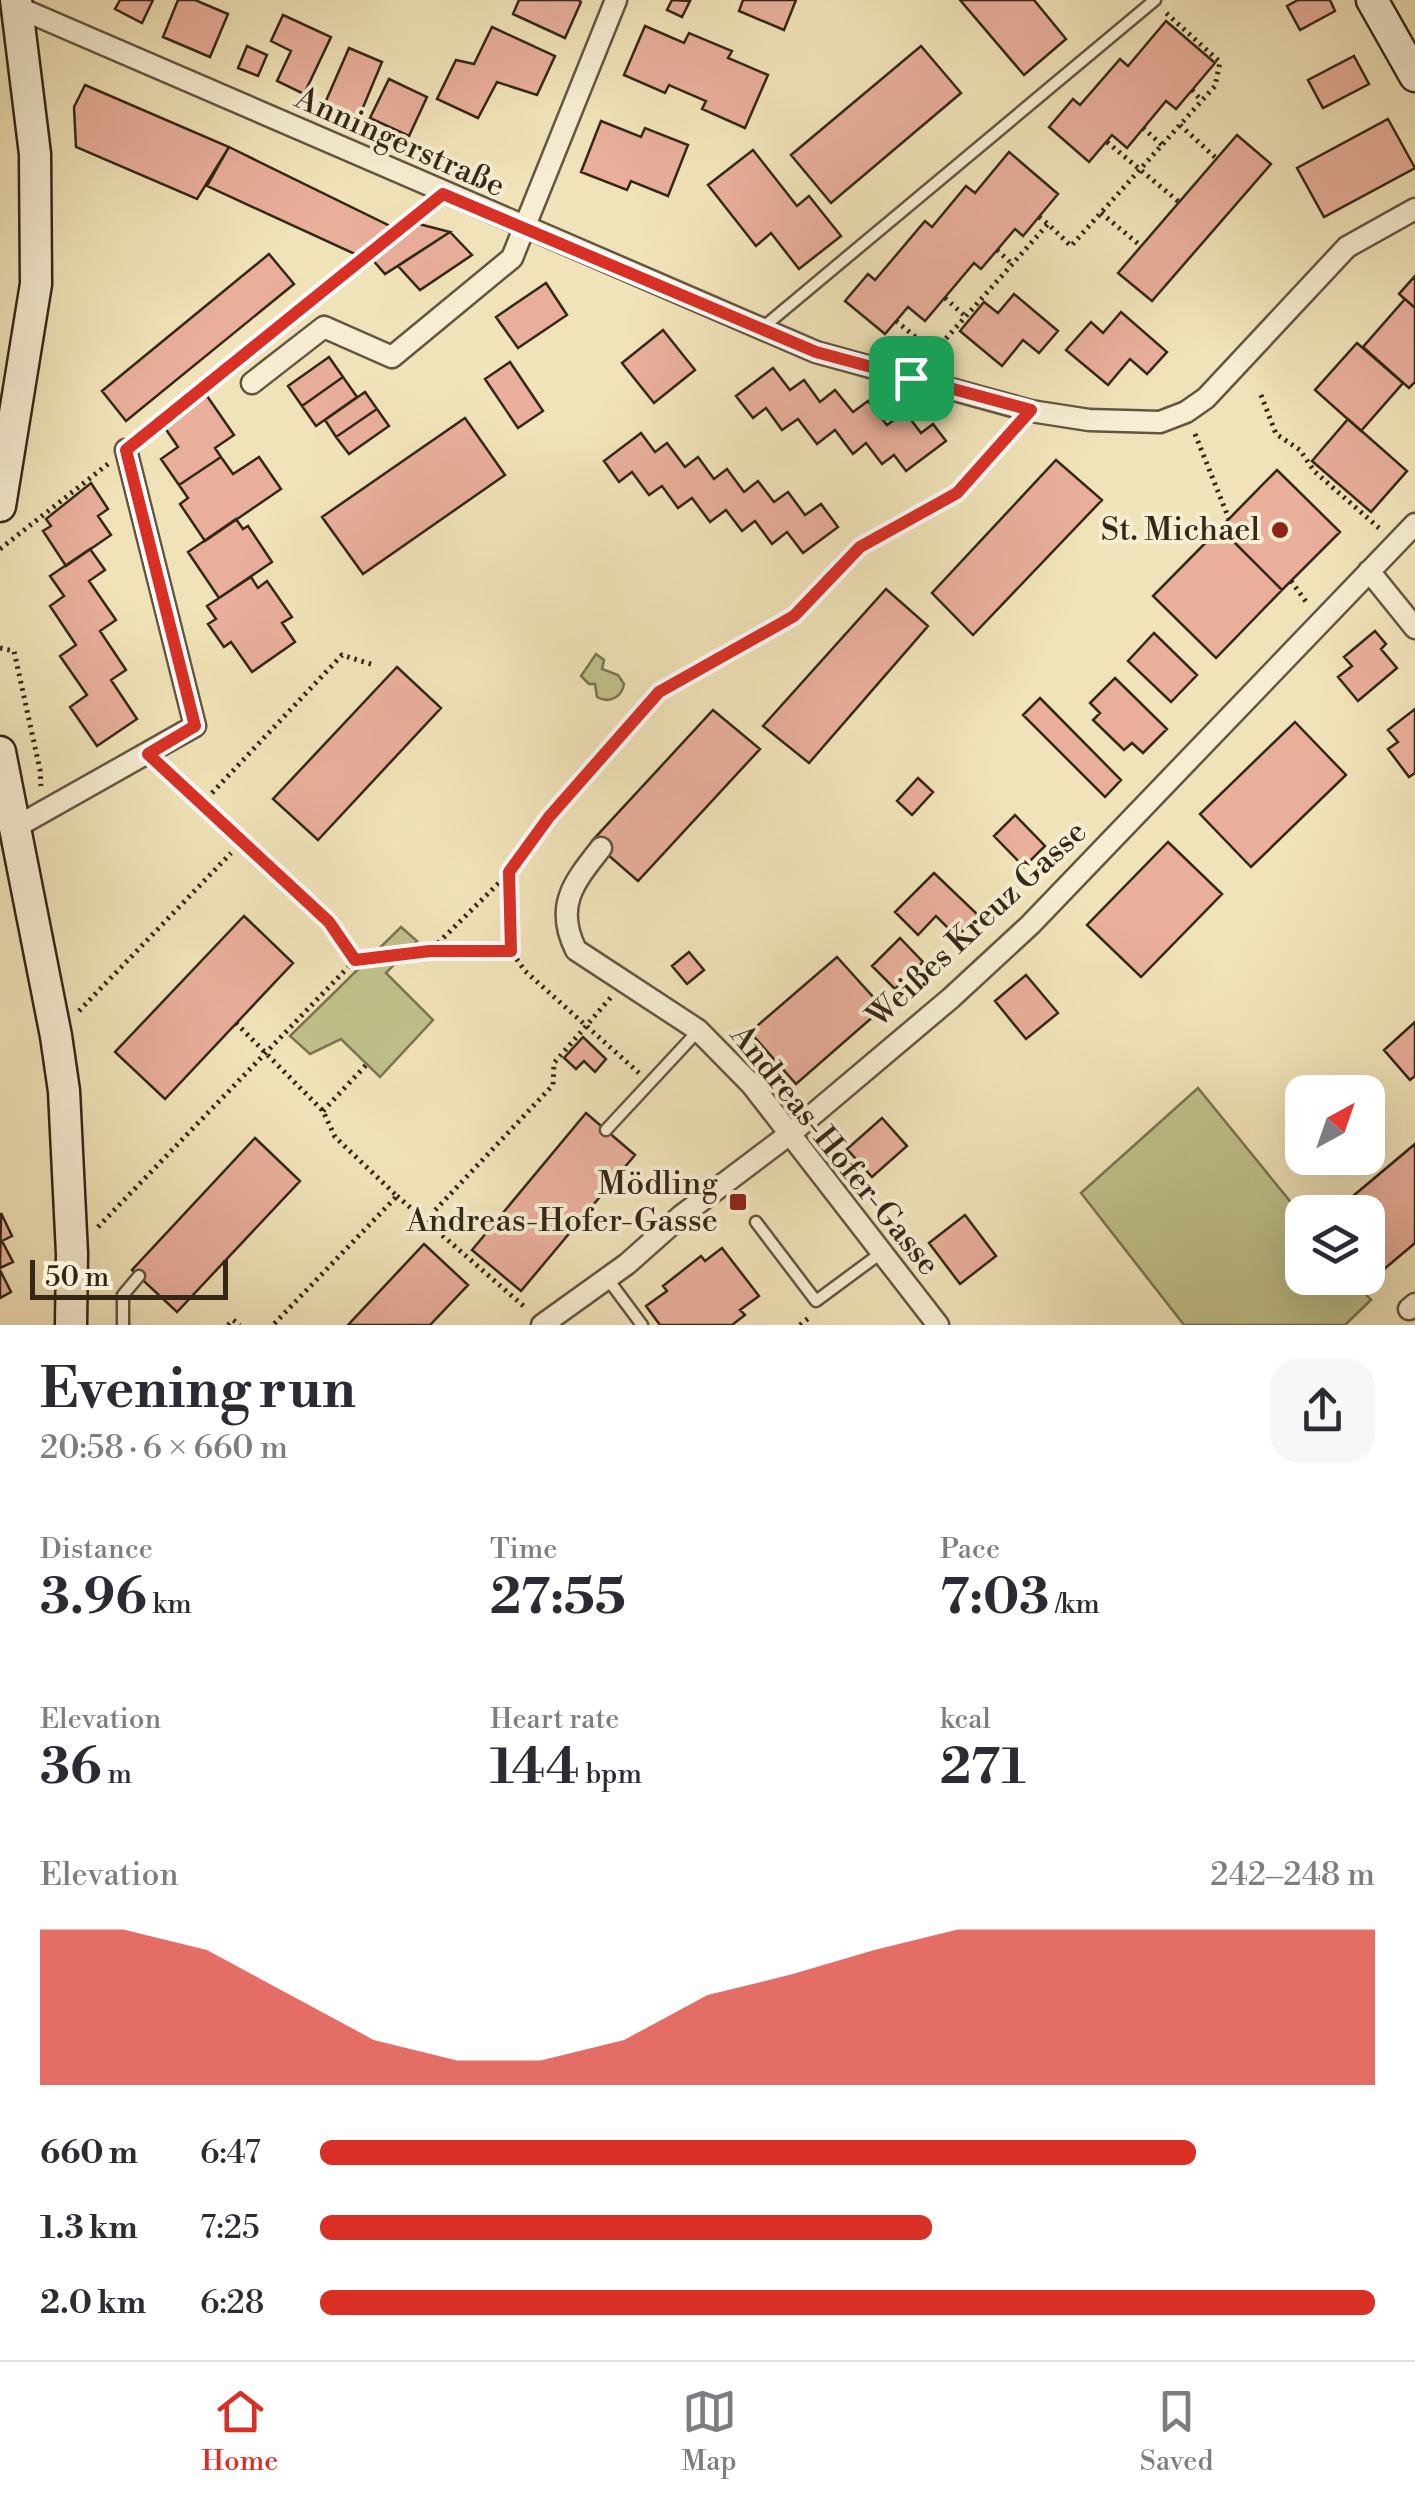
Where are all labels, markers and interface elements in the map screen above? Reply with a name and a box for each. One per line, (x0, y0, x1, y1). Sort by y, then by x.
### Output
street label: Anningerstraße (288, 77, 511, 206)
pin (869, 336, 954, 421)
icon: arrive (884, 351, 939, 406)
place label: St. Michael (1101, 510, 1261, 550)
marker: St. Michael (1269, 519, 1291, 541)
street label: Weißes Kreuz Gasse (858, 812, 1095, 1037)
street label: Andreas-Hofer-Gasse (721, 1016, 949, 1284)
north arrow (1285, 1075, 1385, 1175)
map controls (1285, 1075, 1385, 1295)
place label: Mödling Andreas-Hofer-Gasse (406, 1164, 718, 1241)
marker: Mödling Andreas-Hofer-Gasse (727, 1191, 749, 1213)
button: layers (1285, 1195, 1385, 1295)
scale bar (30, 1255, 228, 1300)
text: 50 m (45, 1260, 109, 1295)
text: Evening run (40, 1356, 356, 1425)
button: share (1270, 1358, 1375, 1463)
text: 20:58 · 6 × 660 m (40, 1428, 288, 1468)
text: Distance (40, 1532, 153, 1567)
text: Time (490, 1532, 557, 1567)
text: Pace (940, 1532, 1000, 1567)
text: 3.96 (40, 1567, 147, 1629)
text: 27:55 (490, 1567, 626, 1629)
text: 7:03 (940, 1567, 1049, 1629)
text: km (147, 1587, 192, 1622)
text: /km (1049, 1587, 1100, 1622)
text: Elevation (40, 1702, 161, 1737)
text: Heart rate (490, 1702, 619, 1737)
text: kcal (940, 1702, 991, 1737)
text: 36 (40, 1737, 102, 1799)
text: 144 (490, 1737, 580, 1799)
text: 271 (940, 1737, 1026, 1799)
text: m (102, 1757, 132, 1792)
text: bpm (580, 1757, 642, 1792)
text: Elevation (40, 1855, 179, 1895)
text: 242–248 m (1210, 1855, 1375, 1895)
text: 660 m (40, 2133, 138, 2173)
text: 6:47 (200, 2133, 261, 2173)
text: 1.3 km (40, 2208, 138, 2248)
text: 7:25 (200, 2208, 260, 2248)
text: 2.0 km (40, 2283, 146, 2323)
text: 6:28 (200, 2283, 264, 2323)
tab: Home (202, 2384, 278, 2479)
tab: Map (682, 2384, 737, 2479)
tab: Saved (1140, 2384, 1213, 2479)

